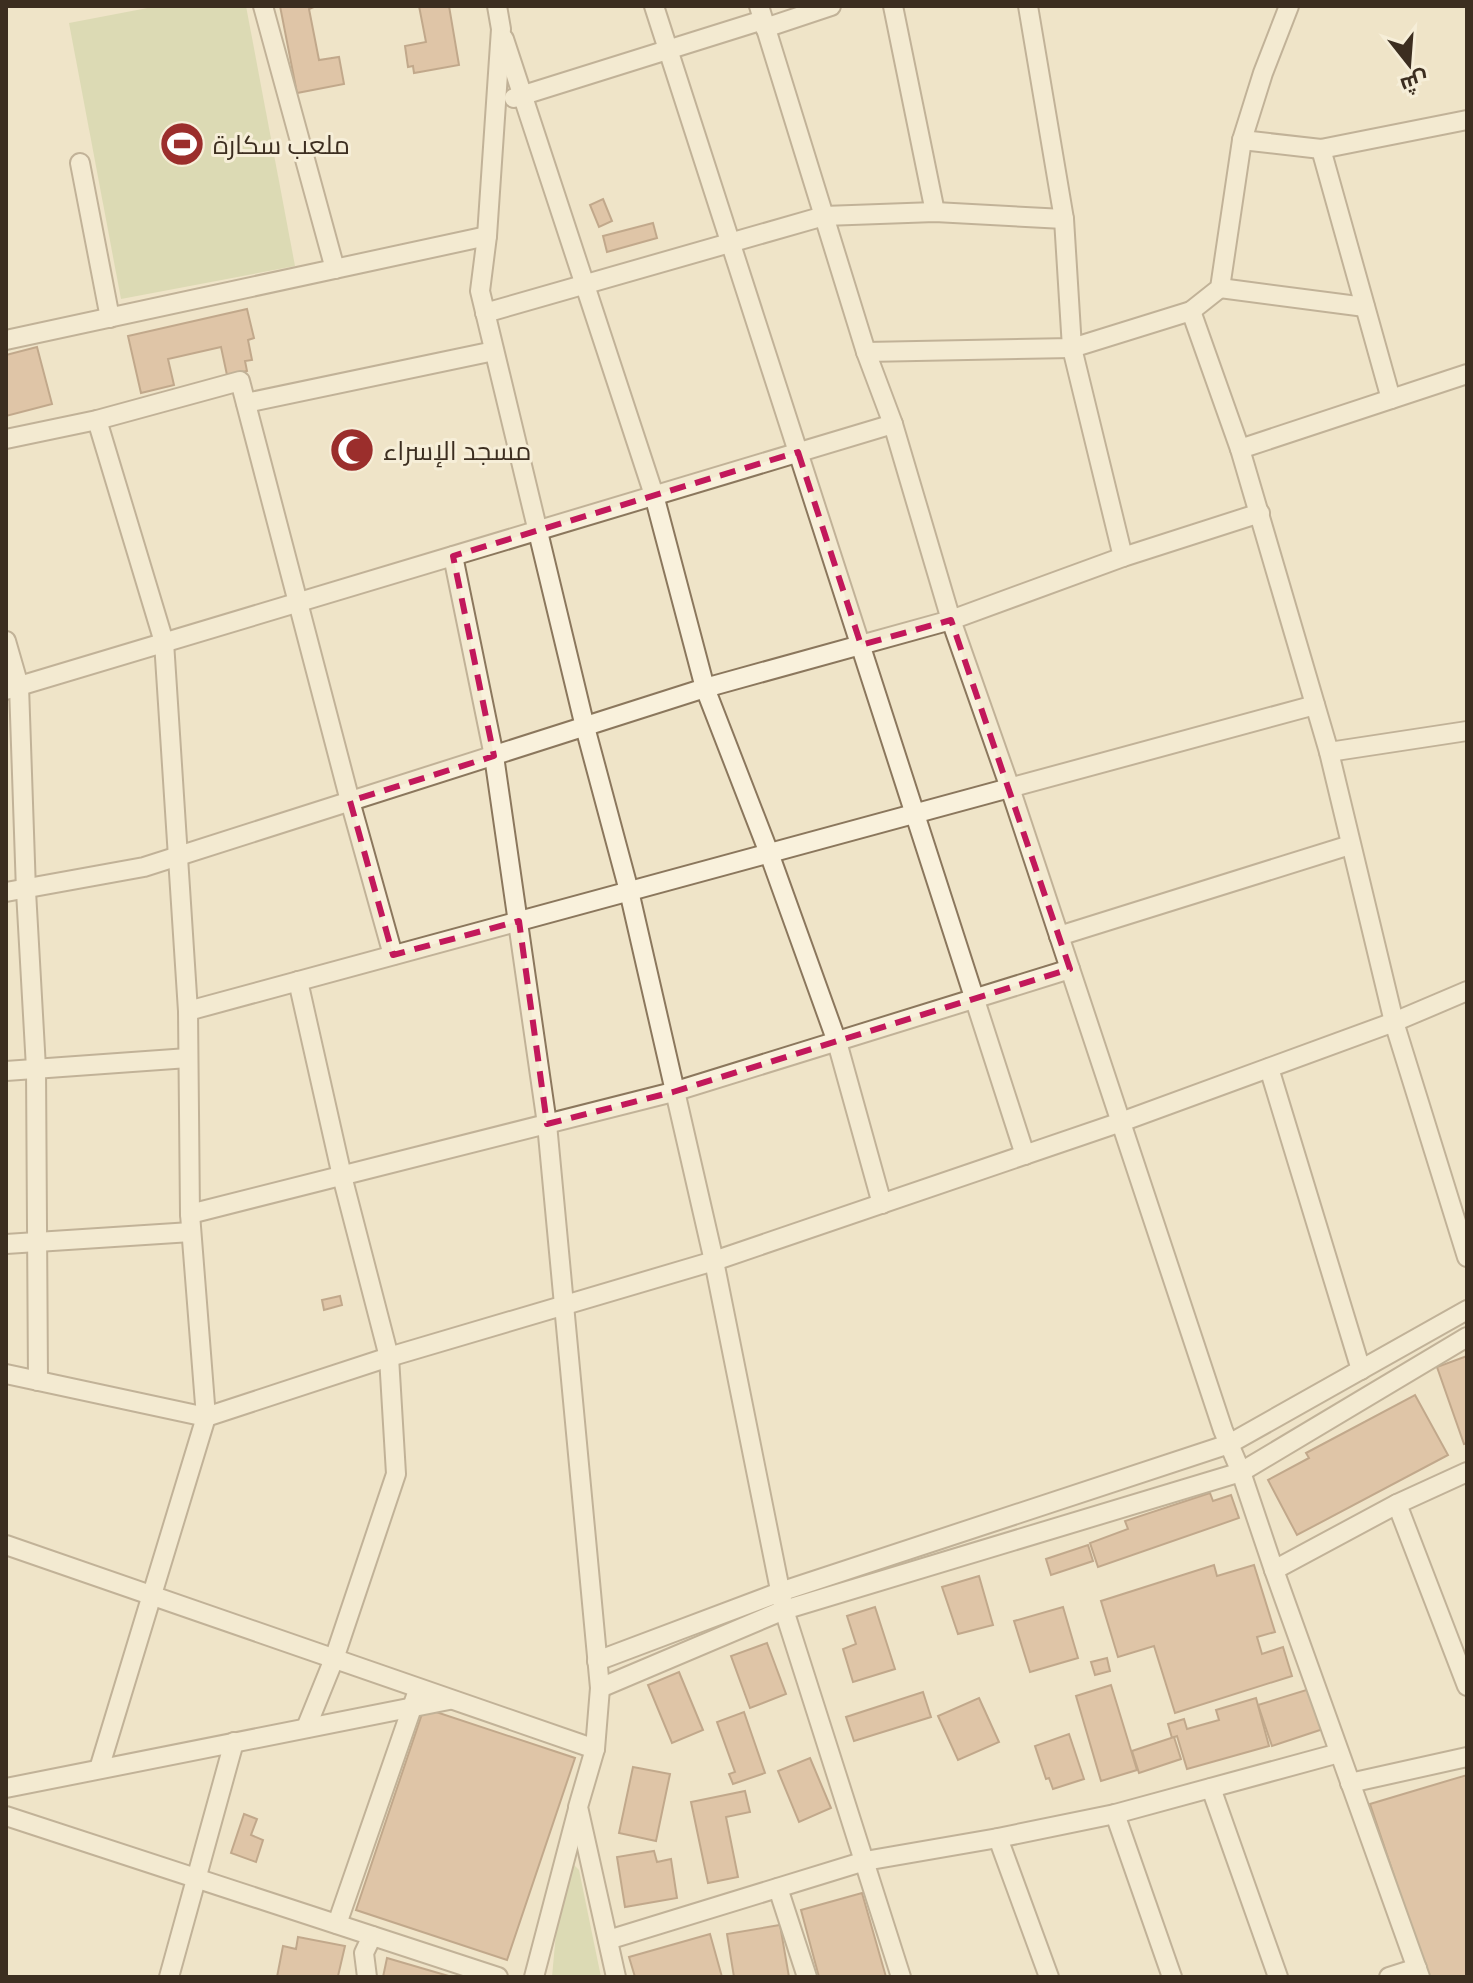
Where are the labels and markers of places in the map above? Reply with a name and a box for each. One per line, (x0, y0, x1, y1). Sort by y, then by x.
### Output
sports icon: ملعب سكارة (158, 120, 206, 168)
place label: ملعب سكارة (213, 128, 350, 161)
mosque icon: مسجد الإسراء (328, 426, 376, 474)
place label: مسجد الإسراء (383, 434, 532, 468)

